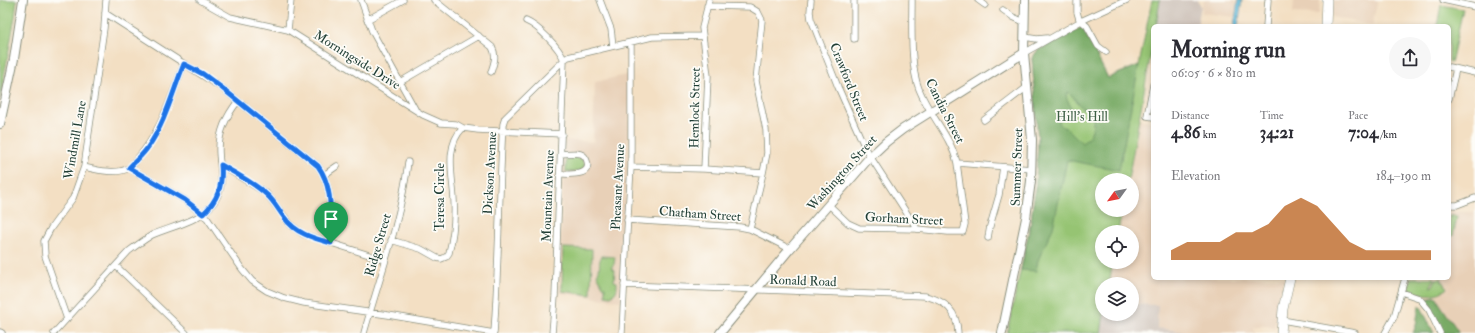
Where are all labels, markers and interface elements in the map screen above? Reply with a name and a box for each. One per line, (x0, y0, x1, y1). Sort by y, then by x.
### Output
street label: Morningside Drive (311, 27, 404, 93)
text: Morning run (1171, 36, 1286, 64)
button: share (1389, 37, 1431, 79)
street label: Crawford Street (826, 40, 872, 124)
text: 06:05 · 6 × 810 m (1171, 65, 1256, 81)
street label: Hemlock Street (686, 67, 704, 149)
street label: Candia Street (922, 76, 968, 146)
street label: Windmill Lane (60, 99, 90, 182)
park label: Hill's Hill (1056, 109, 1109, 125)
text: Distance (1171, 109, 1209, 122)
text: Time (1260, 109, 1284, 122)
text: Pace (1348, 109, 1368, 122)
text: 4.86 (1171, 122, 1200, 143)
text: 34:21 (1260, 122, 1294, 143)
text: 7:04 (1348, 122, 1378, 143)
street label: Summer Street (1008, 128, 1026, 206)
text: km (1200, 128, 1216, 141)
text: /km (1378, 128, 1397, 141)
street label: Dickson Avenue (480, 131, 500, 215)
street label: Washington Street (803, 132, 880, 215)
street label: Pheasant Avenue (608, 143, 628, 230)
street label: Mountain Avenue (538, 149, 558, 242)
street label: Teresa Circle (432, 163, 448, 231)
text: Elevation (1171, 168, 1221, 184)
text: 184–190 m (1376, 168, 1431, 184)
north arrow (1095, 173, 1139, 217)
map controls (1095, 173, 1139, 321)
pin (314, 202, 348, 243)
street label: Chatham Street (658, 203, 742, 225)
icon: arrive (320, 208, 342, 230)
street label: Gorham Street (864, 209, 944, 229)
street label: Ridge Street (361, 212, 395, 278)
button: locate (1095, 225, 1139, 269)
street label: Ronald Road (769, 272, 837, 290)
button: layers (1095, 277, 1139, 321)

